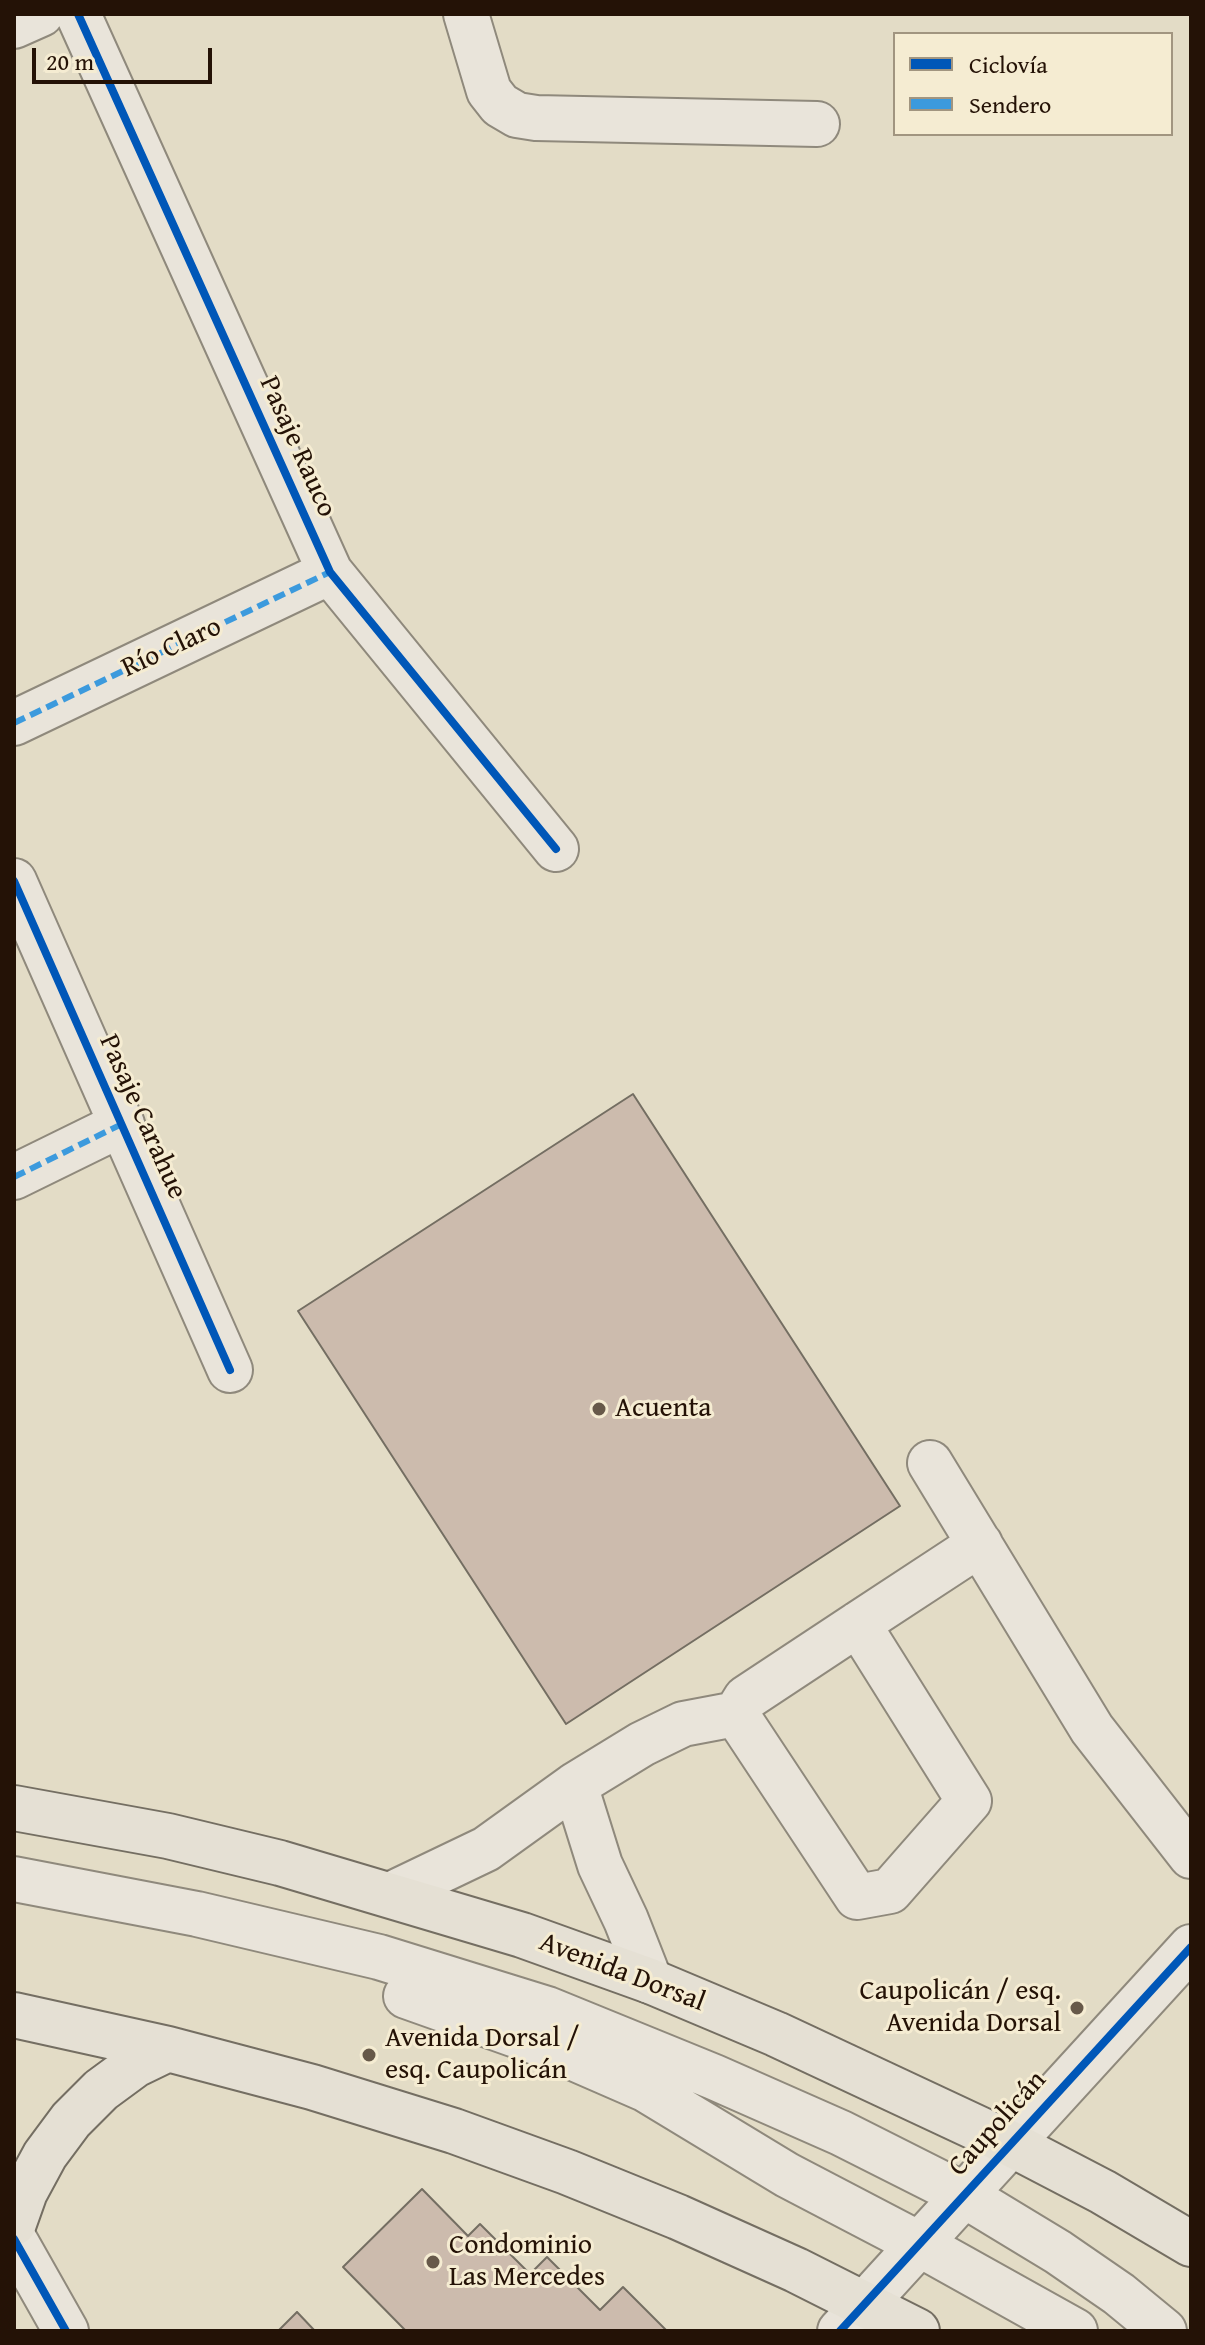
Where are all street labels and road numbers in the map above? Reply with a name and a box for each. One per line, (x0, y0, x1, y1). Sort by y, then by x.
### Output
street label: Pasaje Rauco (251, 371, 343, 523)
street label: Río Claro (117, 610, 227, 686)
street label: Pasaje Carahue (91, 1030, 193, 1204)
street label: Avenida Dorsal (534, 1926, 710, 2020)
street label: Caupolicán (942, 2064, 1054, 2184)

